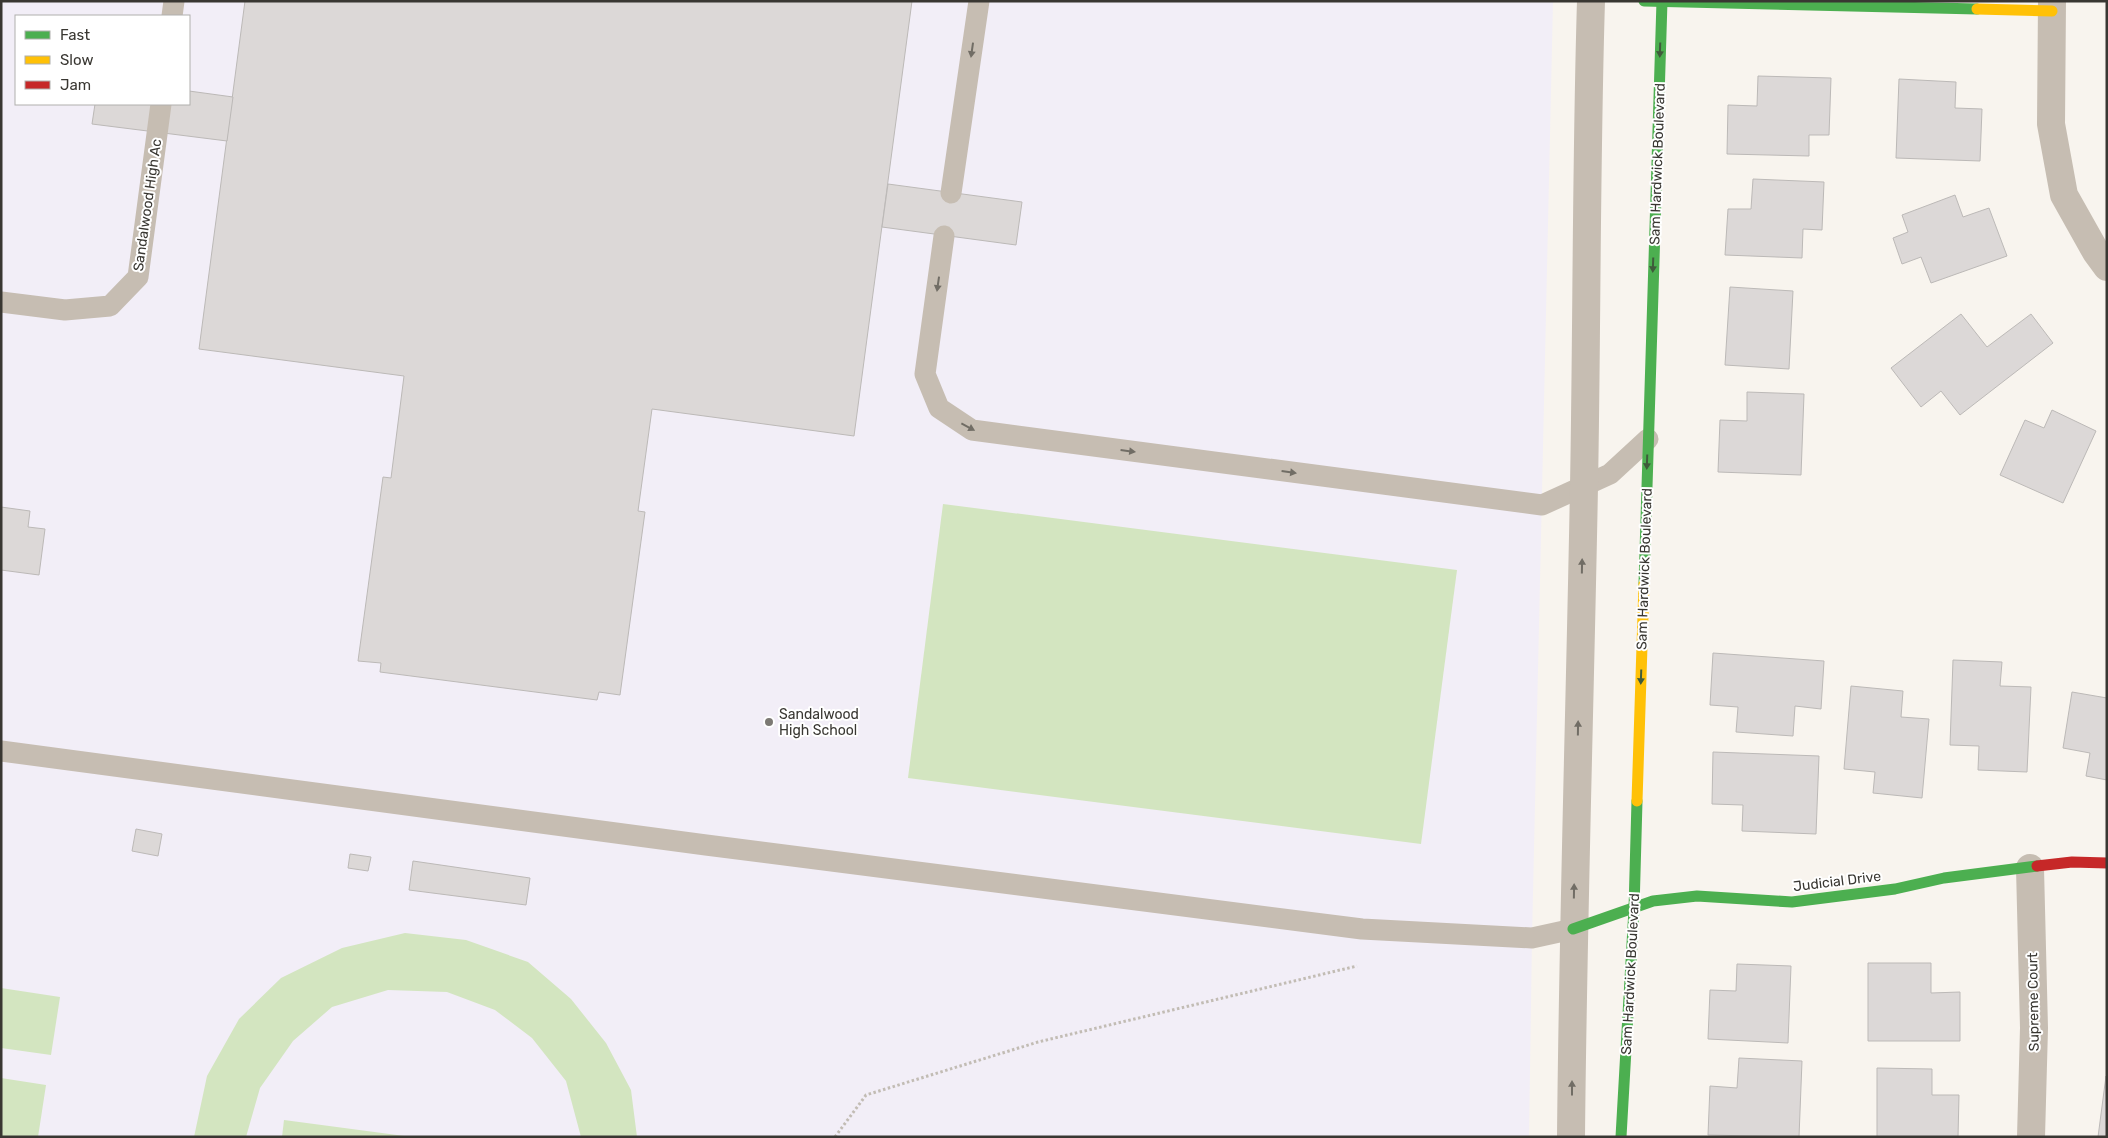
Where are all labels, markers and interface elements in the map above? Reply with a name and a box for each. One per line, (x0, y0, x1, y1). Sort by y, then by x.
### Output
legend (15, 15, 190, 105)
text: Fast (60, 26, 90, 44)
one-way arrow (968, 42, 976, 58)
one-way arrow (1656, 42, 1664, 58)
text: Slow (60, 51, 93, 69)
text: Jam (60, 76, 91, 94)
street label: Sam Hardwick Boulevard (1646, 83, 1669, 245)
street label: Sandalwood High Ac (130, 137, 165, 272)
one-way arrow (1649, 257, 1657, 273)
one-way arrow (933, 276, 941, 292)
one-way arrow (960, 423, 975, 431)
one-way arrow (1120, 447, 1136, 455)
one-way arrow (1643, 455, 1651, 471)
one-way arrow (1281, 468, 1297, 476)
street label: Sam Hardwick Boulevard (1633, 488, 1656, 650)
one-way arrow (1578, 557, 1586, 573)
one-way arrow (1637, 669, 1645, 685)
place label: Sandalwood High School (779, 706, 859, 739)
marker: Sandalwood High School (763, 716, 775, 728)
one-way arrow (1574, 720, 1582, 736)
street label: Judicial Drive (1792, 868, 1882, 895)
one-way arrow (1570, 882, 1578, 898)
street label: Sam Hardwick Boulevard (1618, 893, 1643, 1055)
street label: Supreme Court (2024, 952, 2043, 1052)
one-way arrow (1568, 1080, 1576, 1096)

